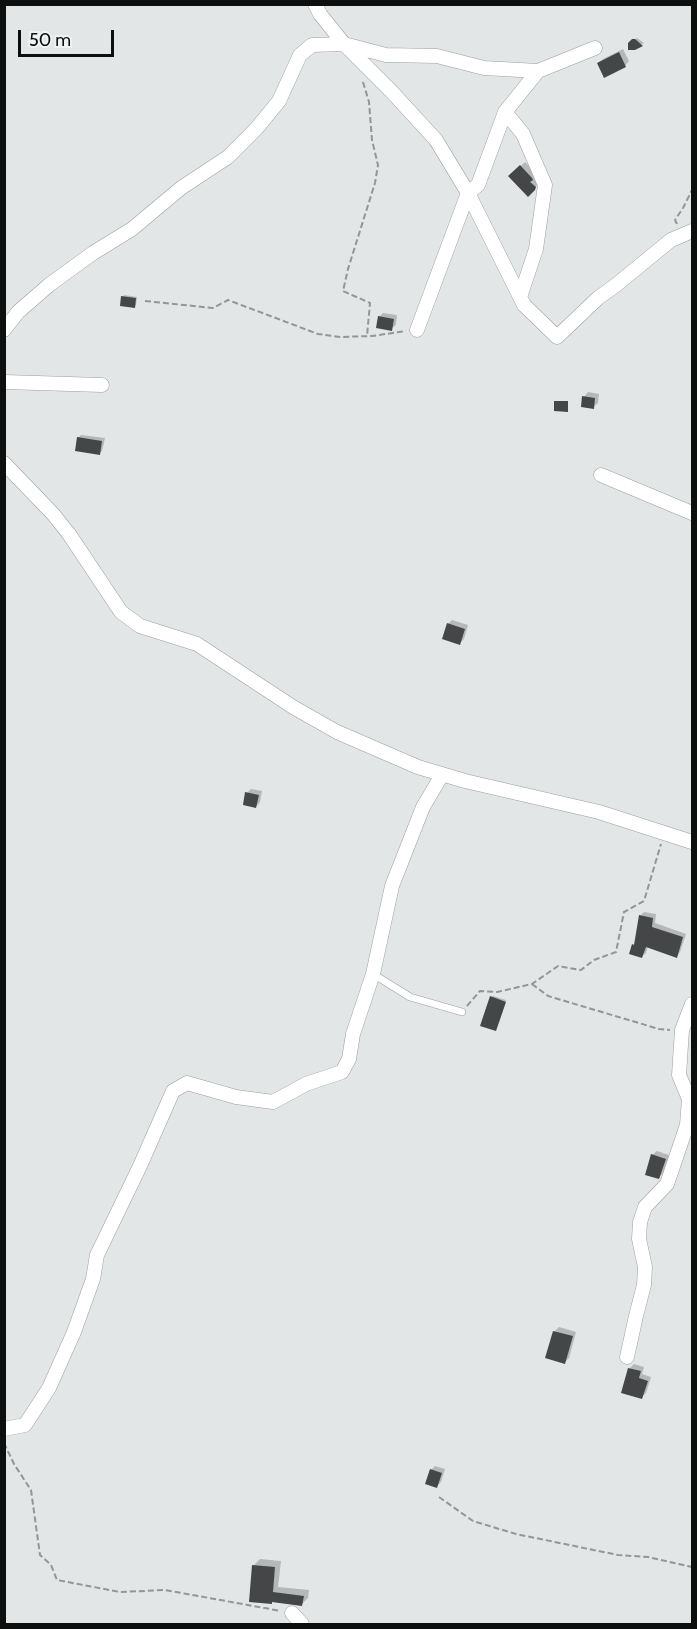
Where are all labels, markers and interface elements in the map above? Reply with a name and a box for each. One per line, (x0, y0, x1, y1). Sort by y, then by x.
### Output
scale bar (21, 18, 117, 56)
text: 50 m (29, 29, 71, 51)

